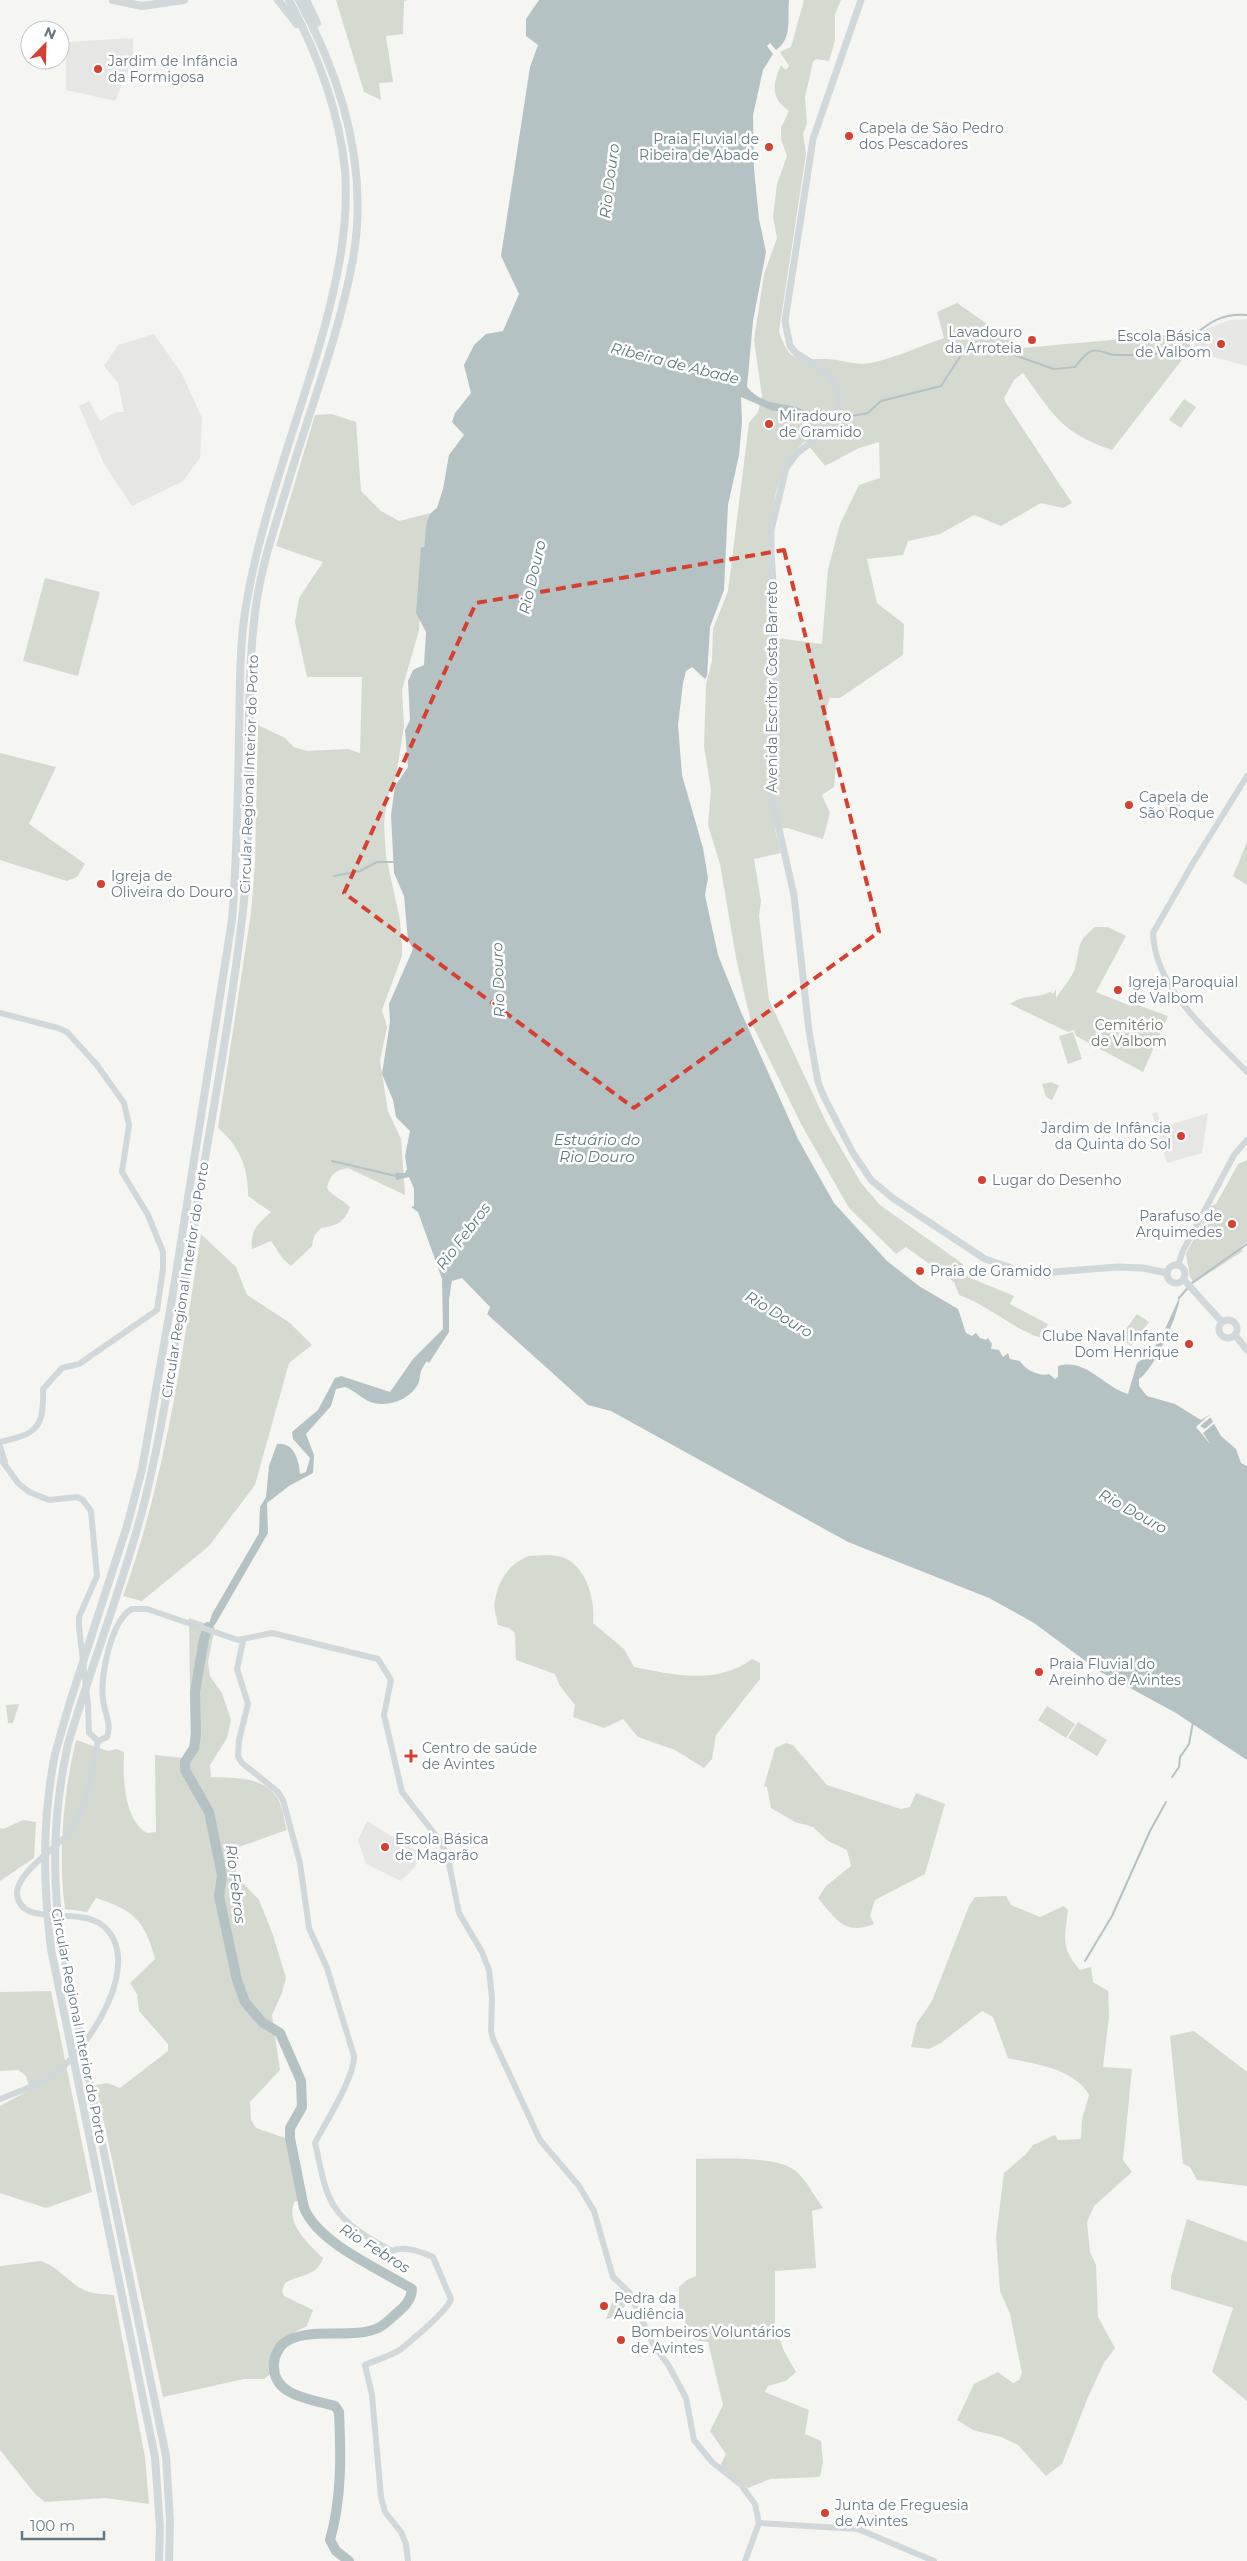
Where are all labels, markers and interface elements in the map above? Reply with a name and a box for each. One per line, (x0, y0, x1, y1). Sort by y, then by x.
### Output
north arrow (20, 20, 70, 70)
text: N (41, 23, 59, 44)
place label: Jardim de Infância da Formigosa (107, 52, 238, 86)
marker: Jardim de Infância da Formigosa (92, 63, 104, 75)
place label: Capela de São Pedro dos Pescadores (859, 119, 1004, 153)
place label: Praia Fluvial de Ribeira de Abade (639, 130, 759, 164)
marker: Capela de São Pedro dos Pescadores (843, 130, 855, 142)
marker: Praia Fluvial de Ribeira de Abade (763, 141, 775, 153)
water label: Rio Douro (595, 142, 623, 220)
place label: Lavadouro da Arroteia (945, 323, 1022, 357)
place label: Escola Básica de Valbom (1117, 327, 1211, 361)
marker: Lavadouro da Arroteia (1026, 334, 1038, 346)
water label: Ribeira de Abade (609, 338, 741, 388)
marker: Escola Básica de Valbom (1215, 338, 1227, 350)
place label: Miradouro de Gramido (779, 407, 862, 441)
marker: Miradouro de Gramido (763, 418, 775, 430)
water label: Rio Douro (514, 538, 550, 616)
street label: Avenida Escritor Costa Barreto (763, 581, 781, 793)
street label: Circular Regional Interior do Porto (236, 654, 262, 894)
place label: Capela de São Roque (1139, 788, 1215, 822)
marker: Capela de São Roque (1123, 799, 1135, 811)
place label: Igreja de Oliveira do Douro (111, 867, 233, 901)
marker: Igreja de Oliveira do Douro (95, 878, 107, 890)
water label: Rio Douro (487, 942, 509, 1018)
place label: Igreja Paroquial de Valbom (1128, 973, 1238, 1007)
marker: Igreja Paroquial de Valbom (1112, 984, 1124, 996)
park label: Cemitério de Valbom (1091, 1016, 1167, 1050)
place label: Jardim de Infância da Quinta do Sol (1040, 1119, 1171, 1153)
water label: Estuário do Rio Douro (554, 1130, 640, 1166)
marker: Jardim de Infância da Quinta do Sol (1175, 1130, 1187, 1142)
street label: Circular Regional Interior do Porto (157, 1160, 213, 1399)
place label: Lugar do Desenho (992, 1171, 1122, 1189)
marker: Lugar do Desenho (976, 1174, 988, 1186)
water label: Rio Febros (432, 1198, 495, 1273)
place label: Parafuso de Arquimedes (1136, 1207, 1222, 1241)
marker: Parafuso de Arquimedes (1226, 1218, 1238, 1230)
place label: Praia de Gramido (930, 1262, 1052, 1280)
marker: Praia de Gramido (914, 1265, 926, 1277)
water label: Rio Douro (742, 1286, 816, 1342)
place label: Clube Naval Infante Dom Henrique (1042, 1327, 1179, 1361)
marker: Clube Naval Infante Dom Henrique (1183, 1338, 1195, 1350)
water label: Rio Douro (1095, 1484, 1171, 1538)
place label: Praia Fluvial do Areinho de Avintes (1049, 1655, 1181, 1689)
marker: Praia Fluvial do Areinho de Avintes (1033, 1666, 1045, 1678)
place label: Centro de saúde de Avintes (422, 1739, 537, 1773)
marker: Centro de saúde de Avintes (404, 1749, 418, 1763)
place label: Escola Básica de Magarão (395, 1830, 489, 1864)
marker: Escola Básica de Magarão (379, 1841, 391, 1853)
water label: Rio Febros (222, 1844, 250, 1925)
street label: Circular Regional Interior do Porto (47, 1907, 111, 2145)
water label: Rio Febros (336, 2219, 414, 2277)
place label: Pedra da Audiência (614, 2289, 684, 2323)
marker: Pedra da Audiência (598, 2300, 610, 2312)
place label: Bombeiros Voluntários de Avintes (631, 2323, 791, 2357)
marker: Bombeiros Voluntários de Avintes (615, 2334, 627, 2346)
place label: Junta de Freguesia de Avintes (834, 2496, 969, 2530)
marker: Junta de Freguesia de Avintes (819, 2507, 831, 2519)
scale bar (22, 2508, 105, 2540)
text: 100 m (30, 2516, 75, 2535)

